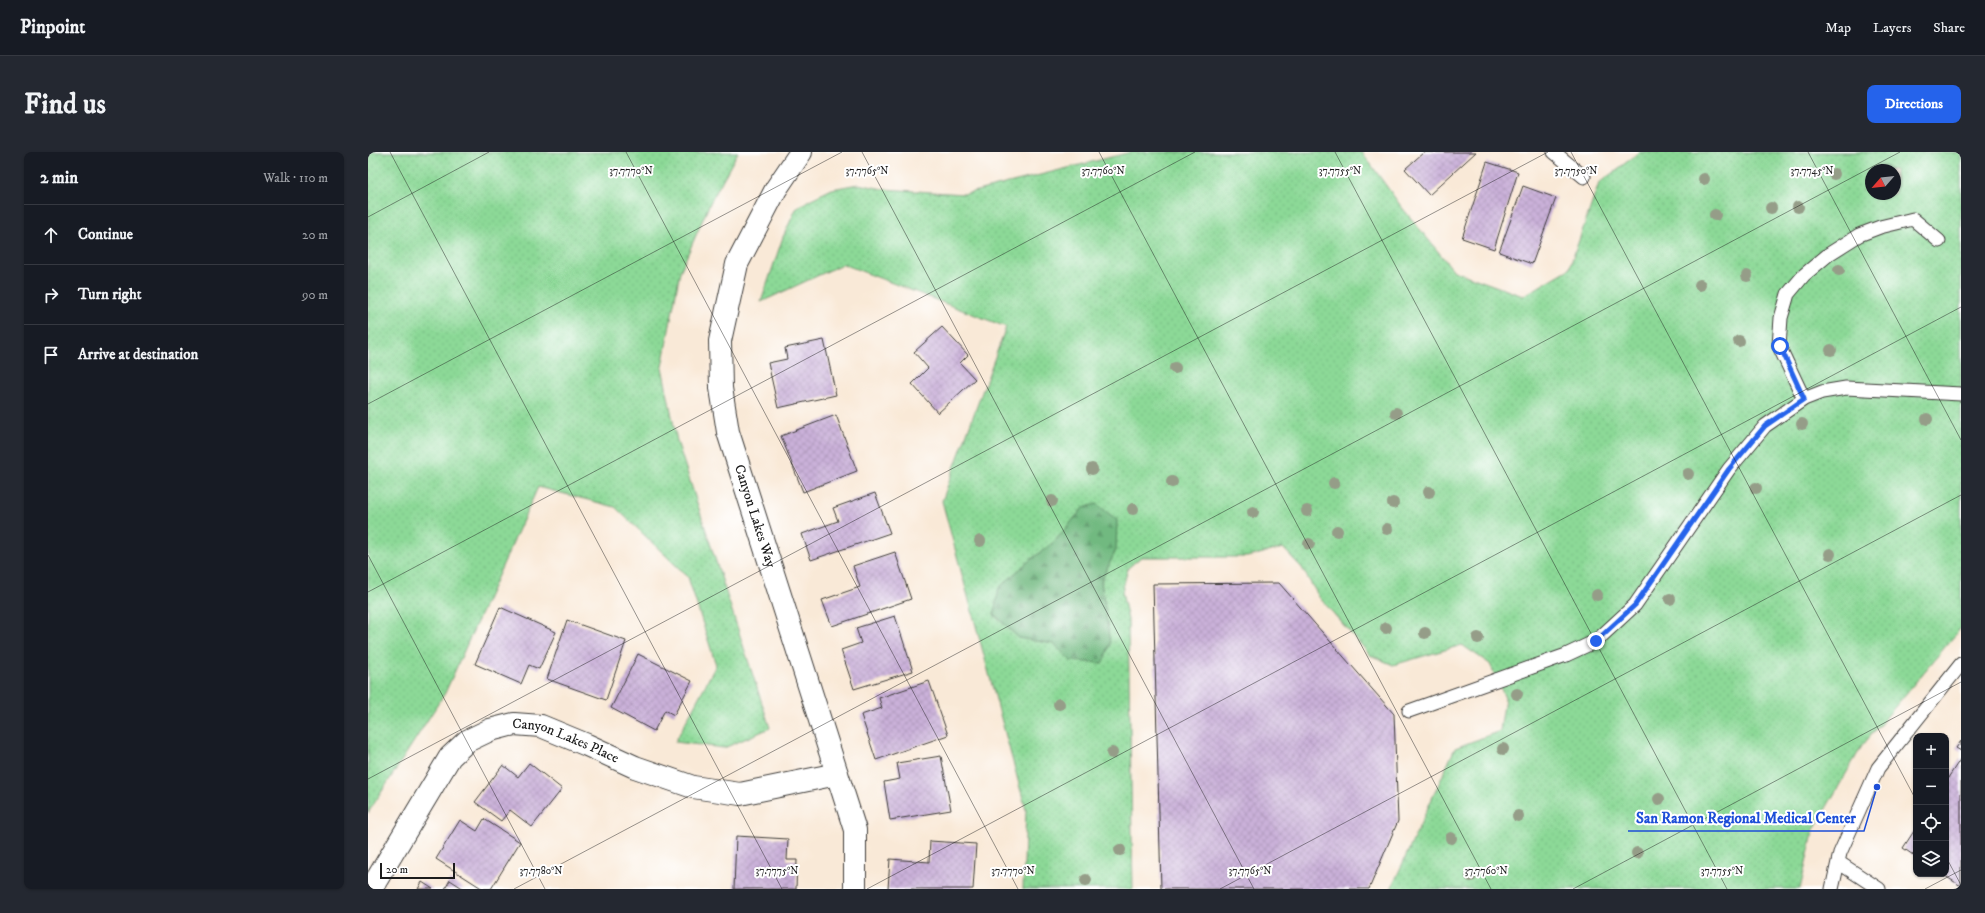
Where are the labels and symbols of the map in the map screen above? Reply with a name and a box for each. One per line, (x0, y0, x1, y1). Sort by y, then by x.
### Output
north arrow (1865, 164, 1901, 200)
text: 37.7770°N (609, 165, 653, 177)
text: 37.7765°N (846, 165, 888, 177)
text: 37.7760°N (1081, 165, 1125, 177)
text: 37.7755°N (1319, 165, 1361, 177)
text: 37.7750°N (1555, 165, 1597, 177)
text: 37.7745°N (1790, 165, 1834, 177)
route start (1771, 337, 1789, 355)
street label: Canyon Lakes Way (730, 462, 780, 570)
route end (1587, 632, 1605, 650)
street label: Canyon Lakes Place (512, 715, 622, 767)
callout: San Ramon Regional Medical Center (1628, 804, 1864, 831)
text: San Ramon Regional Medical Center (1636, 809, 1856, 828)
scale bar (380, 861, 455, 880)
text: 37.7780°N (519, 865, 563, 877)
text: 37.7775°N (756, 865, 798, 877)
text: 37.7770°N (991, 865, 1035, 877)
text: 37.7765°N (1229, 865, 1271, 877)
text: 37.7760°N (1464, 865, 1508, 877)
text: 37.7755°N (1701, 865, 1743, 877)

